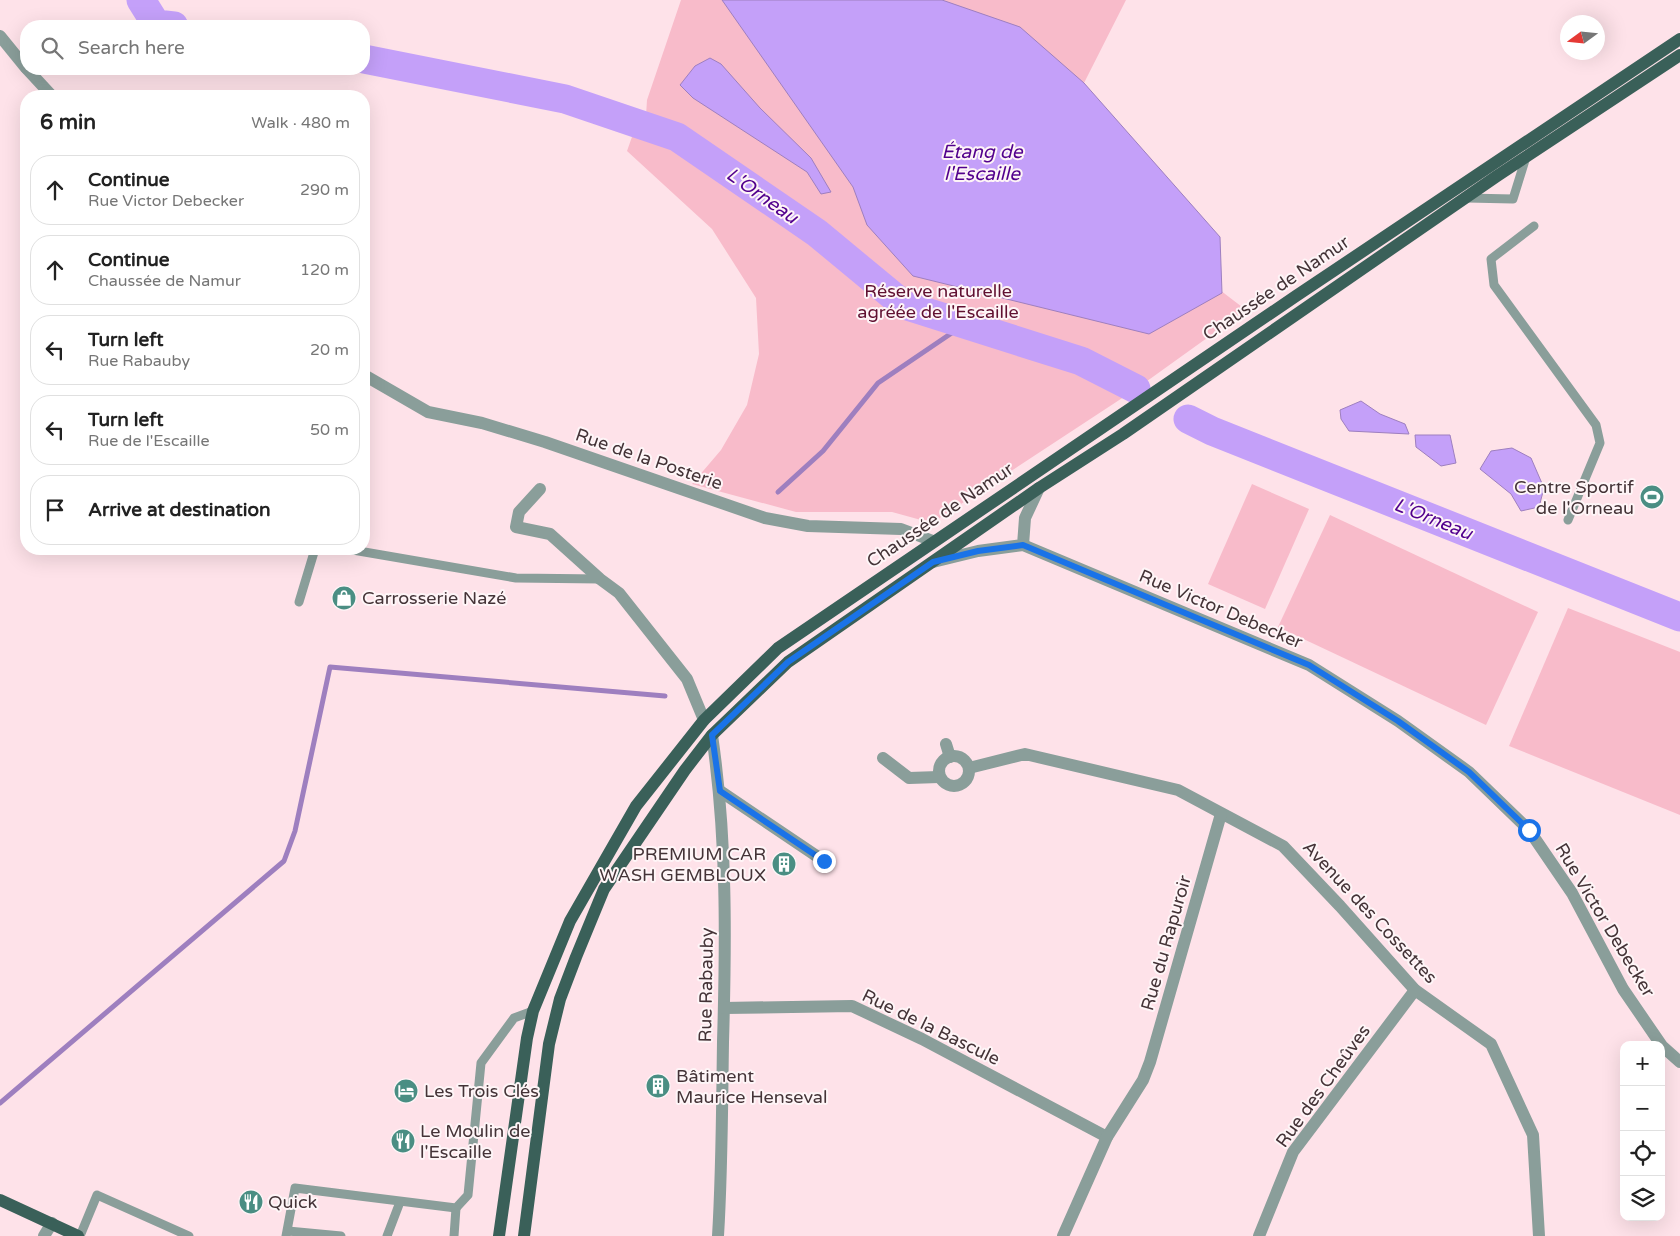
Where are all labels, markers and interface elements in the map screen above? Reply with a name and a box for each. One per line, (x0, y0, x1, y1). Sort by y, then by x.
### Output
north arrow (1560, 15, 1605, 60)
search box (20, 20, 370, 75)
icon: search (38, 34, 66, 62)
text: Search here (78, 37, 185, 59)
text: 6 min (40, 110, 96, 135)
text: Walk · 480 m (251, 113, 350, 133)
water label: Étang de l'Escaille (942, 141, 1024, 185)
water label: L'Orneau (722, 163, 803, 229)
text: Continue (88, 169, 170, 191)
icon: ahead (41, 176, 69, 204)
text: 290 m (300, 180, 349, 200)
text: Rue Victor Debecker (88, 191, 244, 211)
street label: Chaussée de Namur (1199, 231, 1353, 345)
text: Continue (88, 249, 170, 271)
icon: ahead (41, 256, 69, 284)
text: 120 m (300, 260, 349, 280)
text: Chaussée de Namur (88, 271, 241, 291)
park label: Réserve naturelle agréée de l'Escaille (857, 280, 1019, 323)
text: Turn left (88, 329, 164, 351)
icon: left (41, 336, 69, 364)
text: 20 m (310, 340, 349, 360)
text: Rue Rabauby (88, 351, 190, 371)
text: Turn left (88, 409, 164, 431)
icon: left (41, 416, 69, 444)
text: 50 m (310, 420, 349, 440)
street label: Rue de la Posterie (573, 424, 725, 494)
text: Rue de l'Escaille (88, 431, 210, 451)
street label: Chaussée de Namur (863, 458, 1017, 572)
place label: Centre Sportif de l'Orneau (1514, 476, 1634, 519)
sports icon: Centre Sportif de l'Orneau (1639, 484, 1665, 510)
water label: L'Orneau (1391, 493, 1477, 545)
icon: arrive (41, 496, 69, 524)
text: Arrive at destination (88, 499, 271, 521)
street label: Rue Victor Debecker (1136, 565, 1306, 653)
shop icon: Carrosserie Nazé (331, 585, 357, 611)
place label: Carrosserie Nazé (362, 587, 507, 609)
route start (1518, 819, 1541, 842)
street label: Avenue des Cossettes (1298, 836, 1442, 988)
street label: Rue Victor Debecker (1550, 839, 1660, 1001)
place label: PREMIUM CAR WASH GEMBLOUX (599, 843, 766, 886)
route end (813, 850, 836, 873)
building icon: PREMIUM CAR WASH GEMBLOUX (771, 851, 797, 877)
street label: Rue du Rapuroir (1136, 873, 1196, 1013)
street label: Rue Rabauby (694, 927, 718, 1043)
street label: Rue de la Bascule (858, 984, 1004, 1070)
street label: Rue des Cheûves (1271, 1020, 1375, 1152)
map controls (1620, 1041, 1665, 1221)
button: + (1620, 1041, 1665, 1086)
place label: Bâtiment Maurice Henseval (676, 1065, 827, 1108)
building icon: Bâtiment Maurice Henseval (645, 1073, 671, 1099)
hotel icon: Les Trois Clés (393, 1078, 419, 1104)
place label: Les Trois Clés (424, 1080, 539, 1102)
button: − (1620, 1086, 1665, 1131)
place label: Le Moulin de l'Escaille (420, 1120, 530, 1163)
restaurant icon: Le Moulin de l'Escaille (390, 1128, 416, 1154)
button: locate (1620, 1131, 1665, 1176)
button: layers (1620, 1176, 1665, 1221)
restaurant icon: Quick (238, 1189, 264, 1215)
place label: Quick (268, 1191, 318, 1213)

